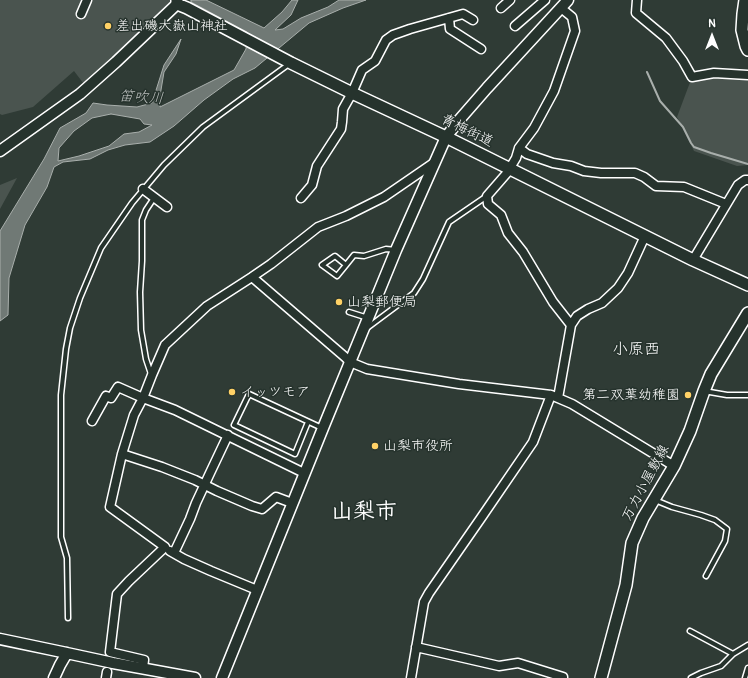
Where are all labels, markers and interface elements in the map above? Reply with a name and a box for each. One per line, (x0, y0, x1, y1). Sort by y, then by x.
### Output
north arrow (692, 16, 732, 56)
text: N (708, 17, 716, 30)
place label: 差出磯大嶽山神社 (116, 18, 228, 34)
marker: 差出磯大嶽山神社 (103, 21, 113, 31)
water label: 笛吹川 (118, 87, 164, 109)
street label: 青梅街道 (438, 111, 496, 151)
place label: 山梨郵便局 (347, 294, 417, 310)
marker: 山梨郵便局 (334, 297, 344, 307)
district label: 小原西 (612, 340, 660, 360)
place label: イッツモア (240, 384, 310, 400)
marker: イッツモア (227, 387, 237, 397)
place label: 第二双葉幼稚園 (582, 387, 680, 403)
marker: 第二双葉幼稚園 (683, 390, 693, 400)
place label: 山梨市役所 (383, 438, 453, 454)
marker: 山梨市役所 (370, 441, 380, 451)
street label: 万力小屋敷線 (619, 442, 673, 524)
district label: 山梨市 (331, 499, 397, 525)

